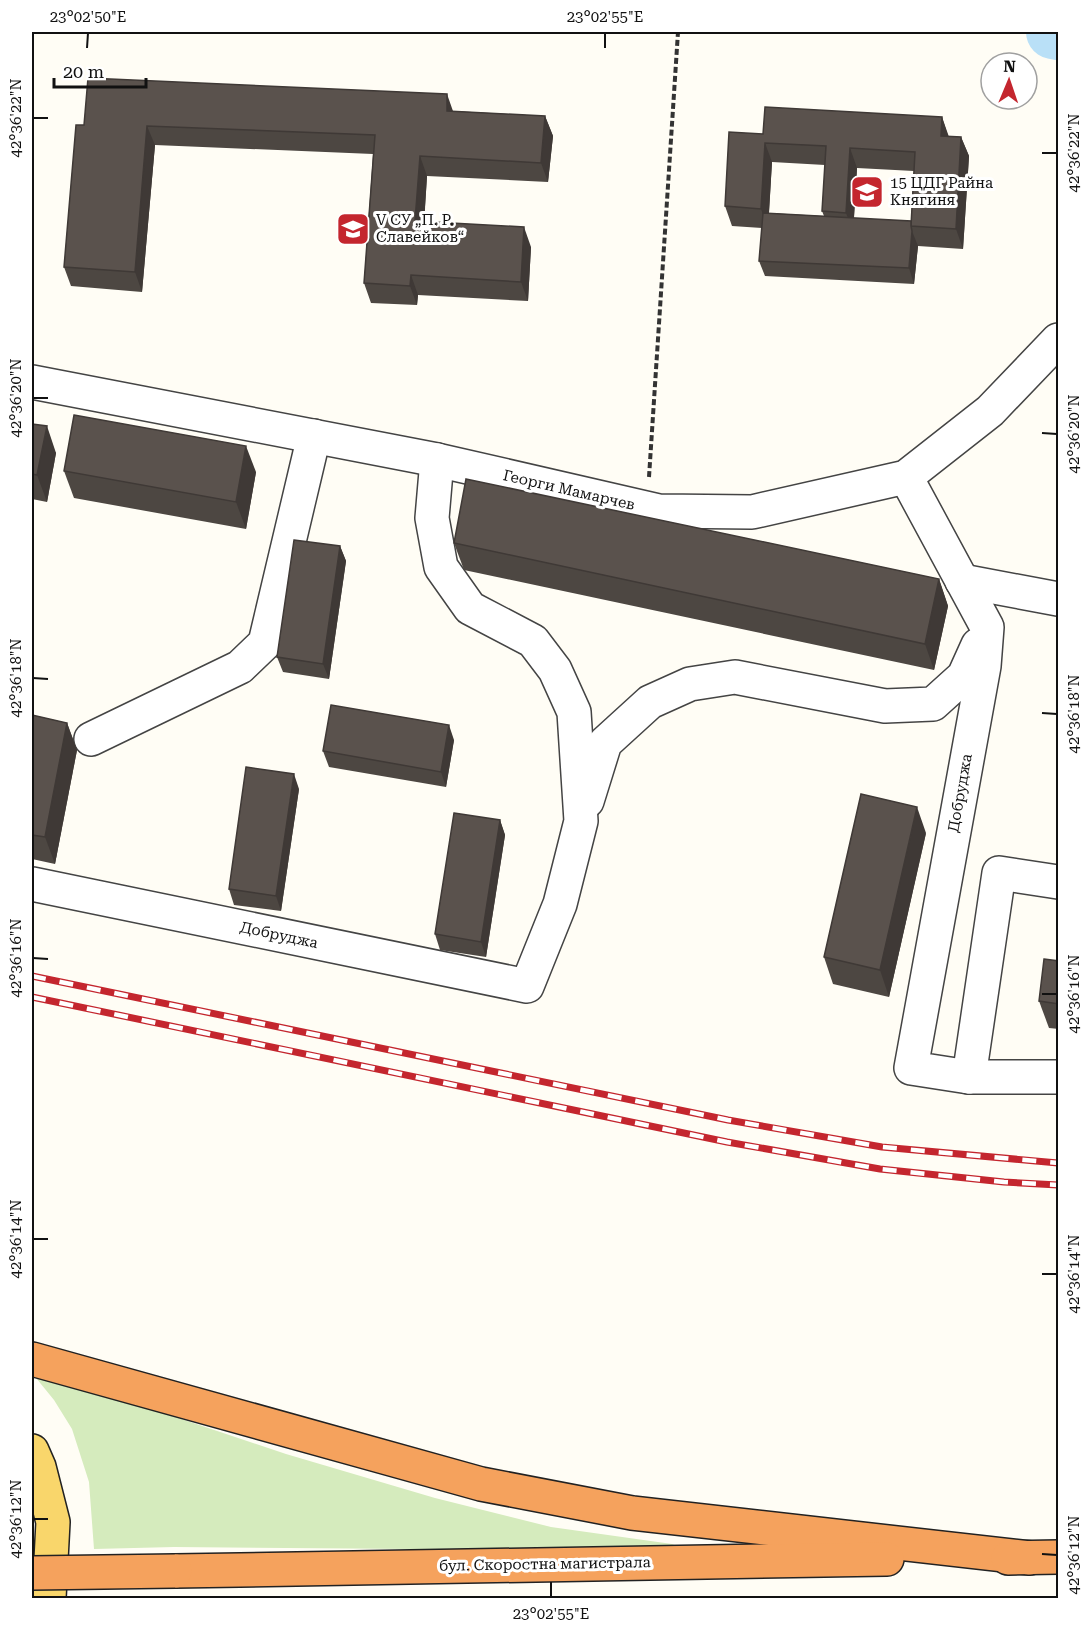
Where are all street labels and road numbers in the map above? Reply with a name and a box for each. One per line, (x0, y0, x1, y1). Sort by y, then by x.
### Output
street label: Георги Мамарчев (501, 466, 637, 514)
street label: Добруджа (944, 752, 976, 834)
street label: Добруджа (238, 918, 320, 952)
street label: бул. Скоростна магистрала (439, 1553, 651, 1575)

